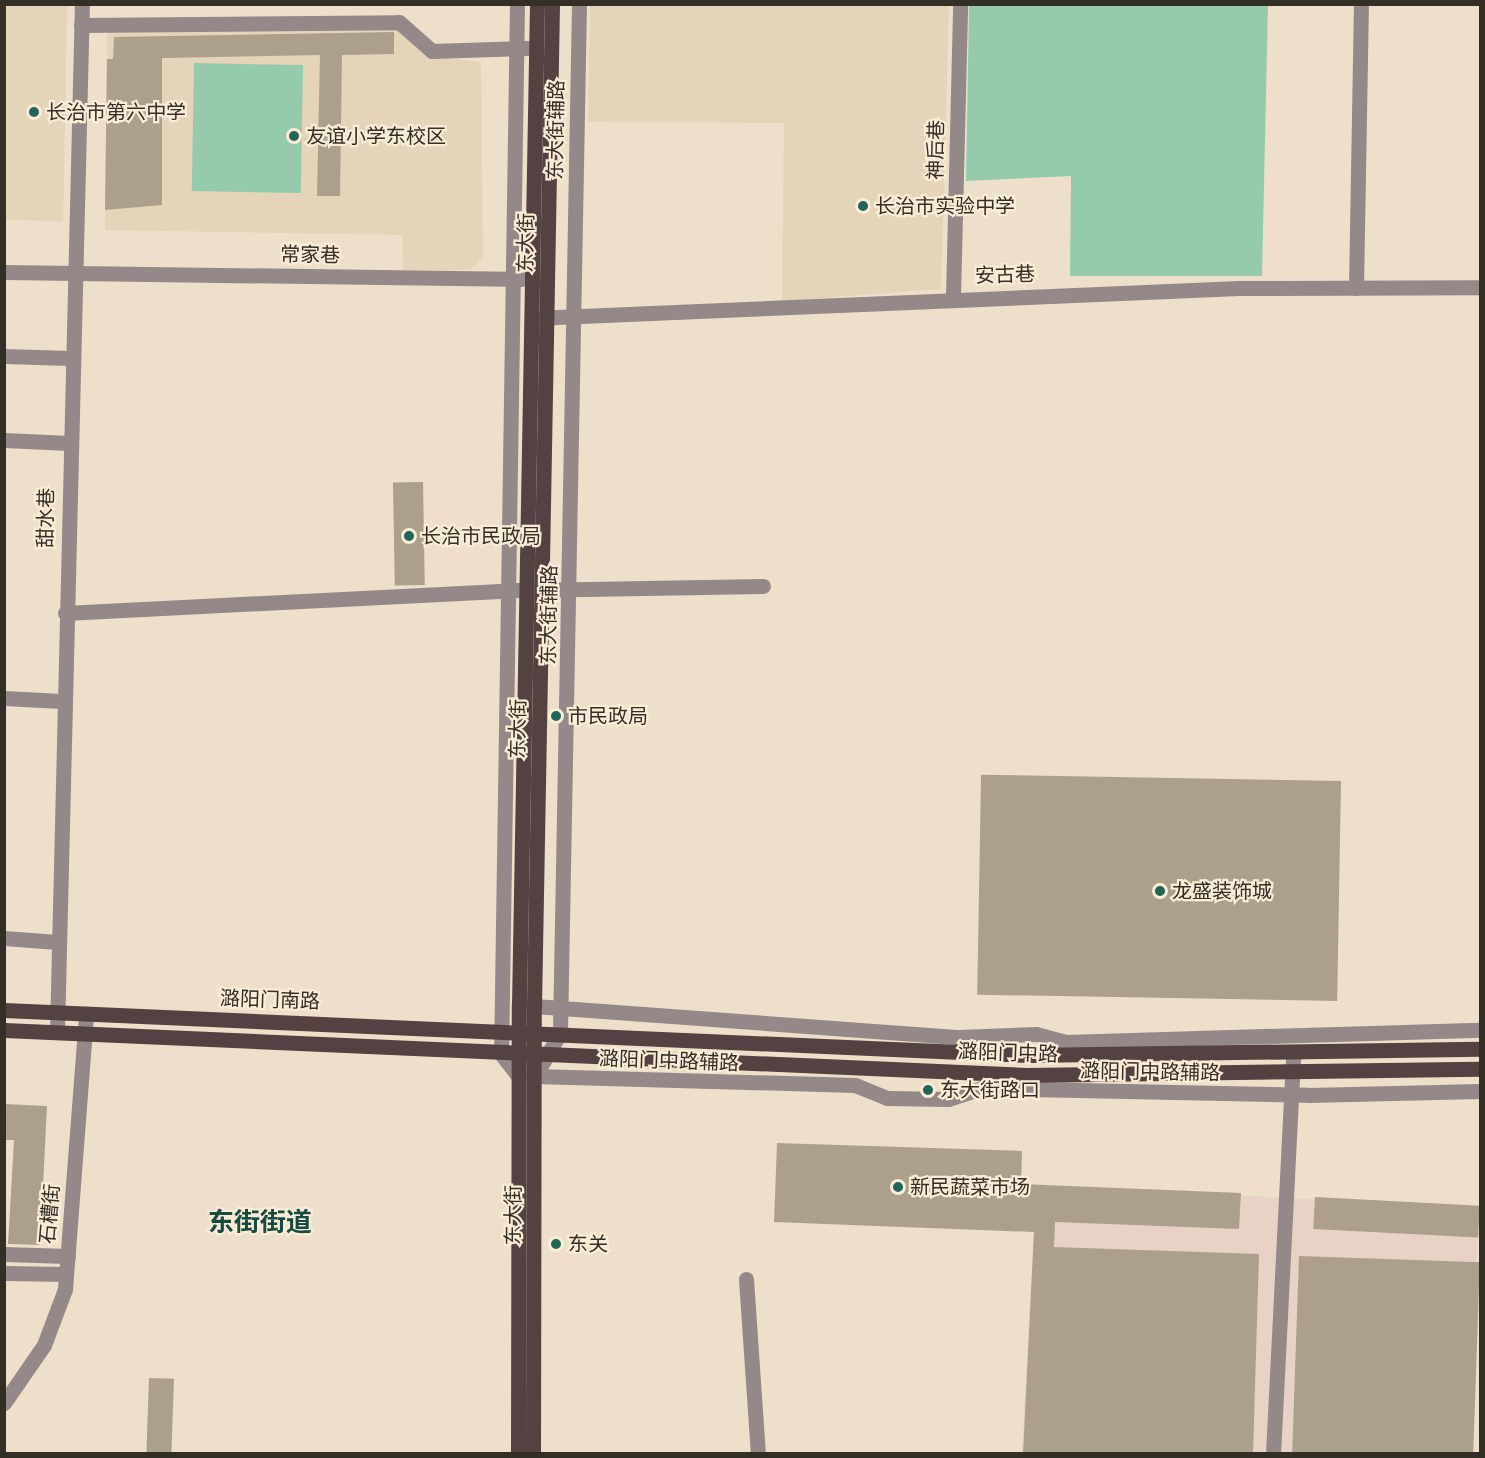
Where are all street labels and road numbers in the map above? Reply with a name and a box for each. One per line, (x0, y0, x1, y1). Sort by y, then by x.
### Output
street label: 东大街辅路 (543, 80, 569, 180)
street label: 神后巷 (923, 120, 949, 180)
street label: 东大街 (513, 213, 539, 273)
street label: 常家巷 (280, 242, 340, 268)
street label: 安古巷 (975, 262, 1035, 288)
street label: 甜水巷 (33, 488, 59, 548)
street label: 东大街辅路 (536, 565, 562, 665)
street label: 东大街 (505, 699, 531, 759)
street label: 潞阳门南路 (220, 986, 320, 1014)
street label: 潞阳门中路 (958, 1039, 1058, 1067)
street label: 潞阳门中路辅路 (599, 1047, 739, 1075)
street label: 潞阳门中路辅路 (1080, 1059, 1220, 1085)
street label: 石槽街 (35, 1183, 65, 1245)
street label: 东大街 (501, 1185, 525, 1245)

